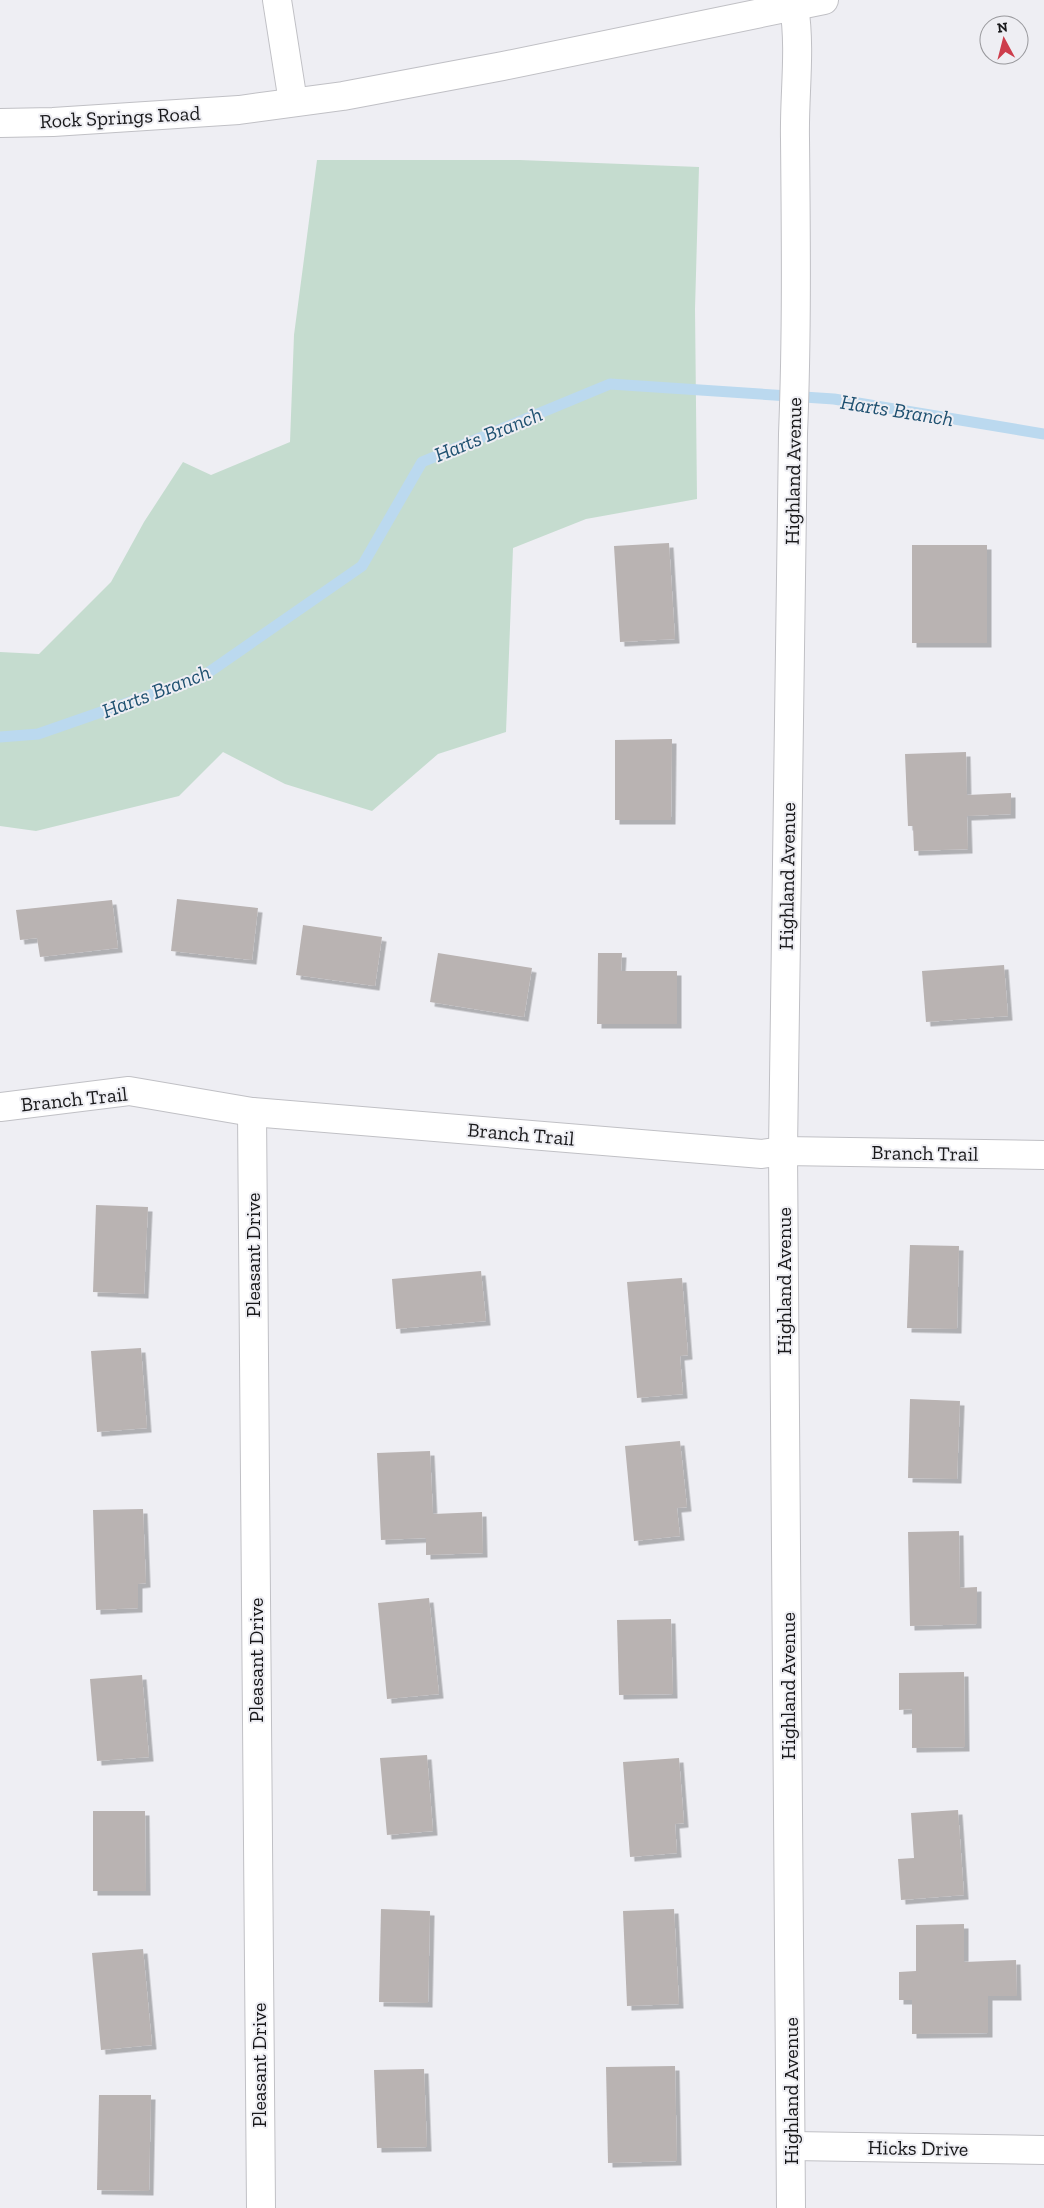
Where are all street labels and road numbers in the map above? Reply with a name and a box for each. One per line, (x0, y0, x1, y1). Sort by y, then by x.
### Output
street label: Rock Springs Road (39, 101, 201, 133)
street label: Highland Avenue (780, 397, 806, 545)
street label: Highland Avenue (774, 802, 800, 950)
street label: Branch Trail (19, 1081, 129, 1117)
street label: Branch Trail (467, 1117, 575, 1151)
street label: Branch Trail (871, 1140, 979, 1166)
street label: Pleasant Drive (241, 1193, 265, 1317)
street label: Highland Avenue (772, 1207, 796, 1355)
street label: Pleasant Drive (244, 1598, 268, 1722)
street label: Highland Avenue (776, 1612, 800, 1760)
street label: Pleasant Drive (247, 2003, 271, 2127)
street label: Highland Avenue (779, 2017, 803, 2165)
street label: Hicks Drive (867, 2135, 969, 2161)

